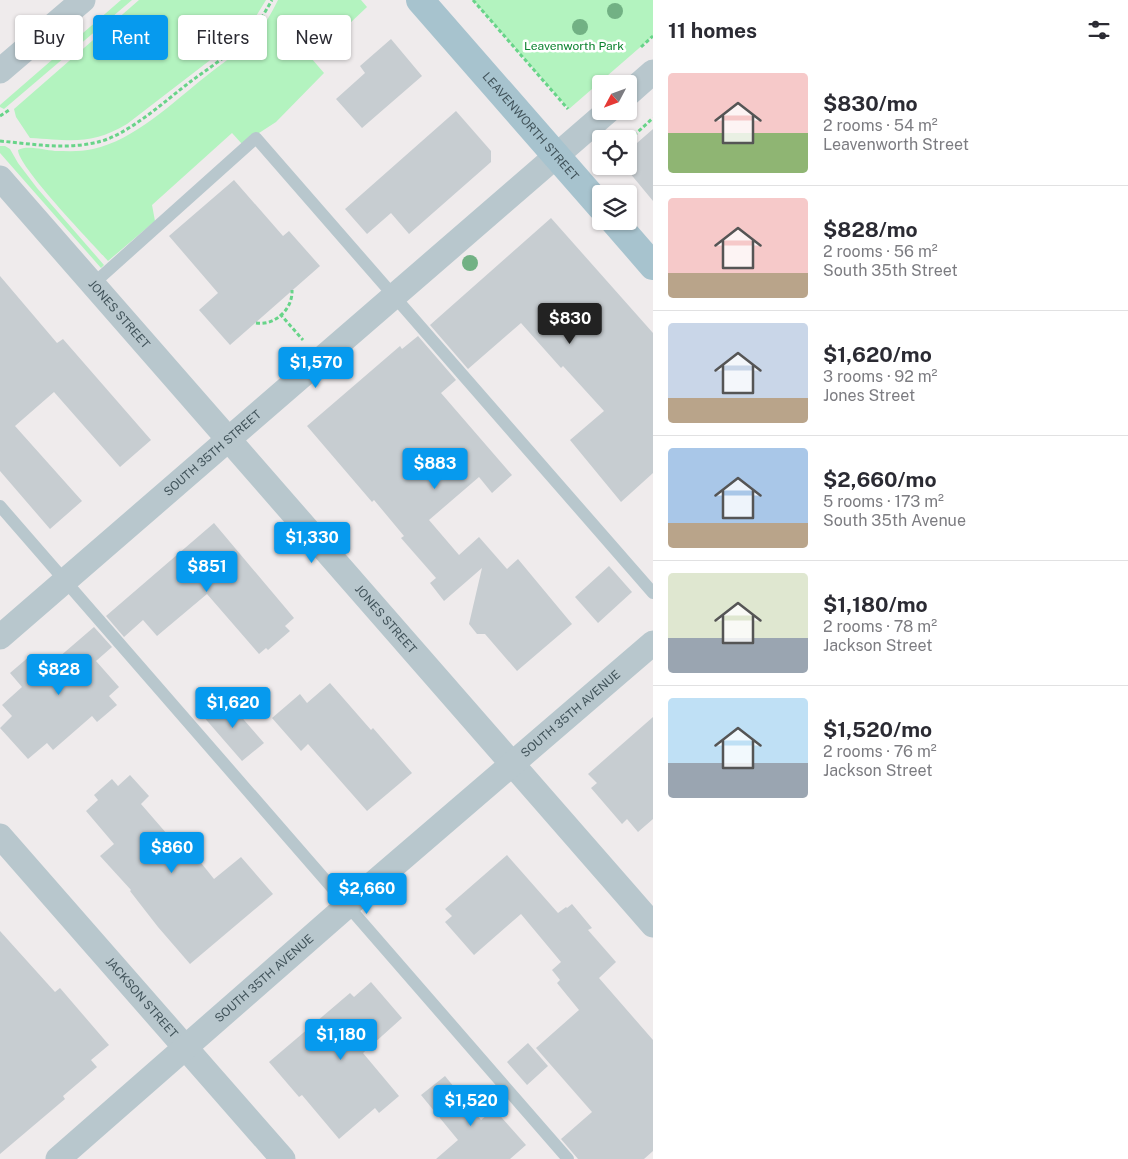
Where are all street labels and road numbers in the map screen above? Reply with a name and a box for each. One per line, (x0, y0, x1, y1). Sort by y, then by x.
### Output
street label: LEAVENWORTH STREET (480, 70, 582, 183)
street label: JONES STREET (85, 277, 153, 351)
street label: SOUTH 35TH STREET (161, 407, 264, 499)
street label: JONES STREET (352, 582, 419, 656)
street label: SOUTH 35TH AVENUE (518, 667, 623, 760)
street label: SOUTH 35TH AVENUE (212, 932, 316, 1025)
street label: JACKSON STREET (103, 955, 181, 1041)

